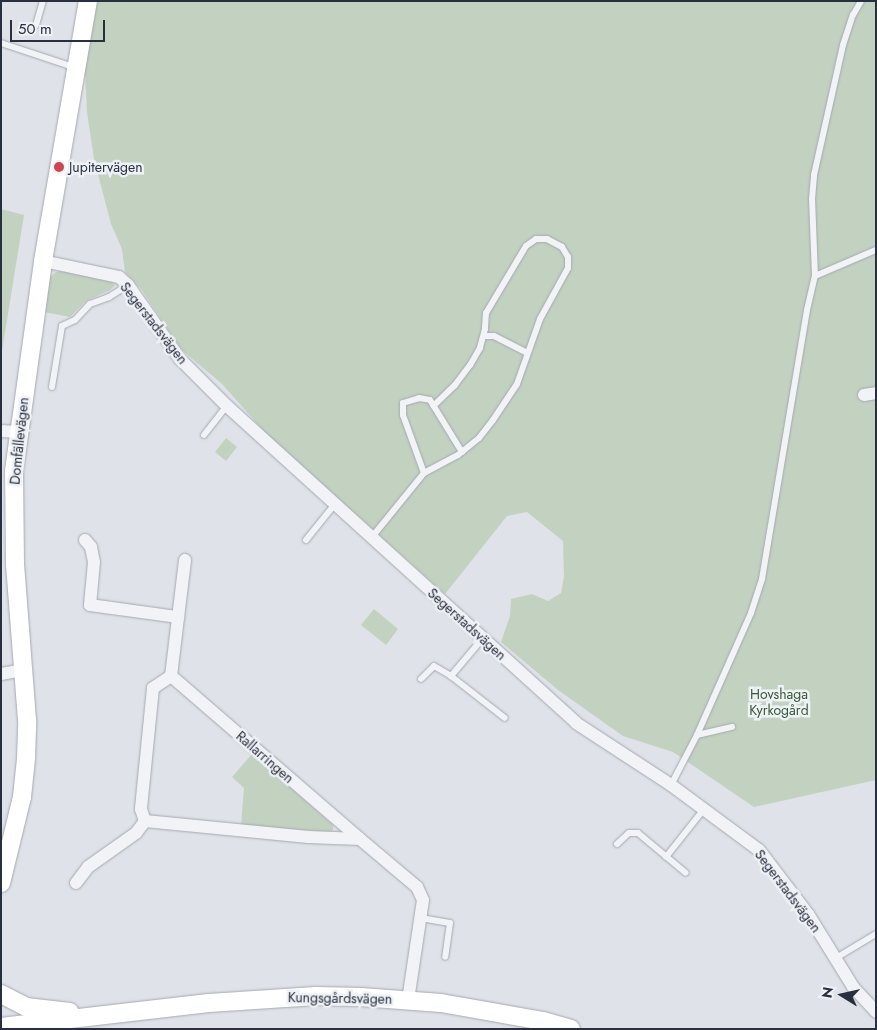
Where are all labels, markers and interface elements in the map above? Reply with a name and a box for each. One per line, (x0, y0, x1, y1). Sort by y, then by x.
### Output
scale bar (12, 10, 108, 42)
text: 50 m (18, 18, 52, 40)
place label: Jupitervägen (69, 159, 143, 175)
marker: Jupitervägen (53, 161, 65, 173)
street label: Segerstadsvägen (117, 279, 191, 367)
street label: Domfällevägen (6, 396, 32, 486)
street label: Segerstadsvägen (424, 584, 510, 664)
park label: Hovshaga Kyrkogård (749, 686, 809, 719)
street label: Rallarringen (233, 727, 297, 787)
street label: Segerstadsvägen (751, 846, 825, 936)
north arrow (817, 970, 867, 1020)
text: N (816, 985, 838, 1000)
street label: Kungsgårdsvägen (288, 989, 392, 1007)

